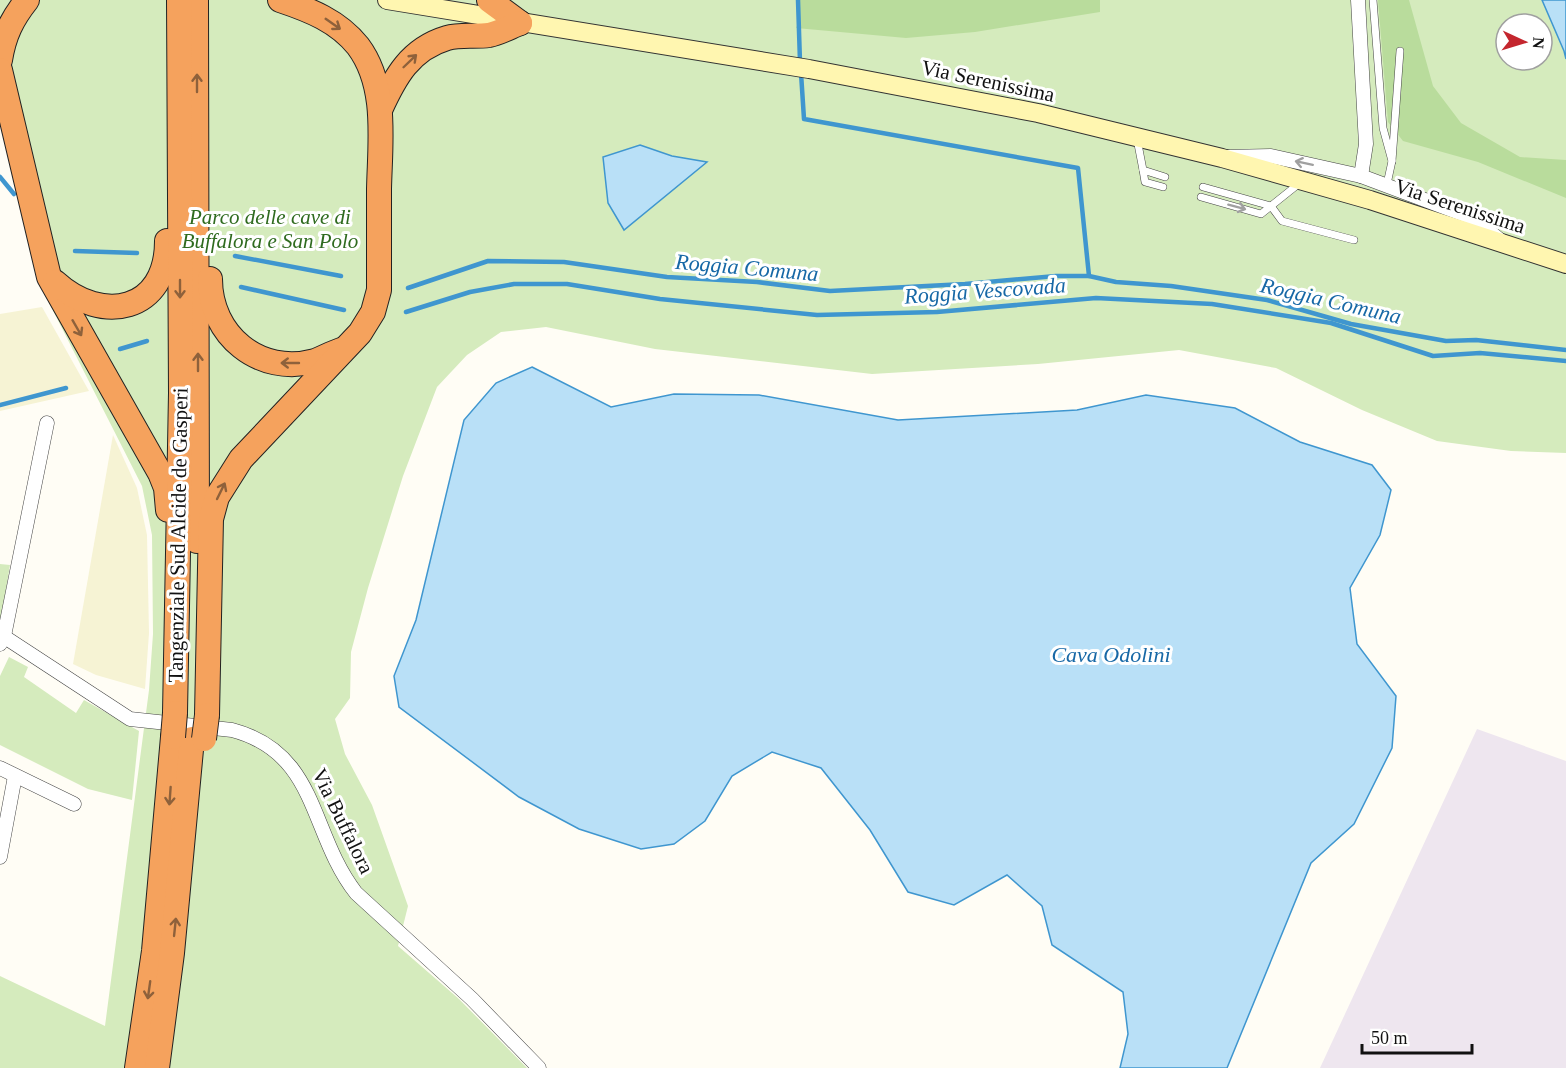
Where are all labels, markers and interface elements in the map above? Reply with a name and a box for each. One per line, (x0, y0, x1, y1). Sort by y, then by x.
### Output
north arrow (1494, 12, 1554, 72)
one-way arrow (325, 18, 341, 30)
text: N (1530, 37, 1547, 50)
one-way arrow (402, 54, 417, 68)
street label: Via Serenissima (919, 55, 1058, 107)
one-way arrow (191, 74, 203, 94)
one-way arrow (1295, 157, 1314, 168)
street label: Via Serenissima (1392, 174, 1529, 239)
one-way arrow (1227, 202, 1246, 214)
park label: Parco delle cave di Buffalora e San Polo (182, 205, 358, 253)
water label: Roggia Comuna (673, 249, 820, 286)
water label: Roggia Vescovada (902, 272, 1067, 309)
water label: Roggia Comuna (1257, 272, 1404, 329)
one-way arrow (174, 279, 186, 299)
one-way arrow (71, 319, 83, 336)
one-way arrow (192, 353, 204, 373)
one-way arrow (281, 357, 300, 369)
street label: Tangenziale Sud Alcide de Gasperi (163, 387, 193, 683)
one-way arrow (215, 482, 227, 500)
water label: Cava Odolini (1051, 642, 1171, 667)
street label: Via Buffalora (307, 764, 379, 878)
one-way arrow (164, 785, 175, 805)
one-way arrow (170, 917, 181, 937)
one-way arrow (143, 979, 154, 999)
scale bar (1362, 1017, 1472, 1055)
text: 50 m (1371, 1028, 1408, 1048)

